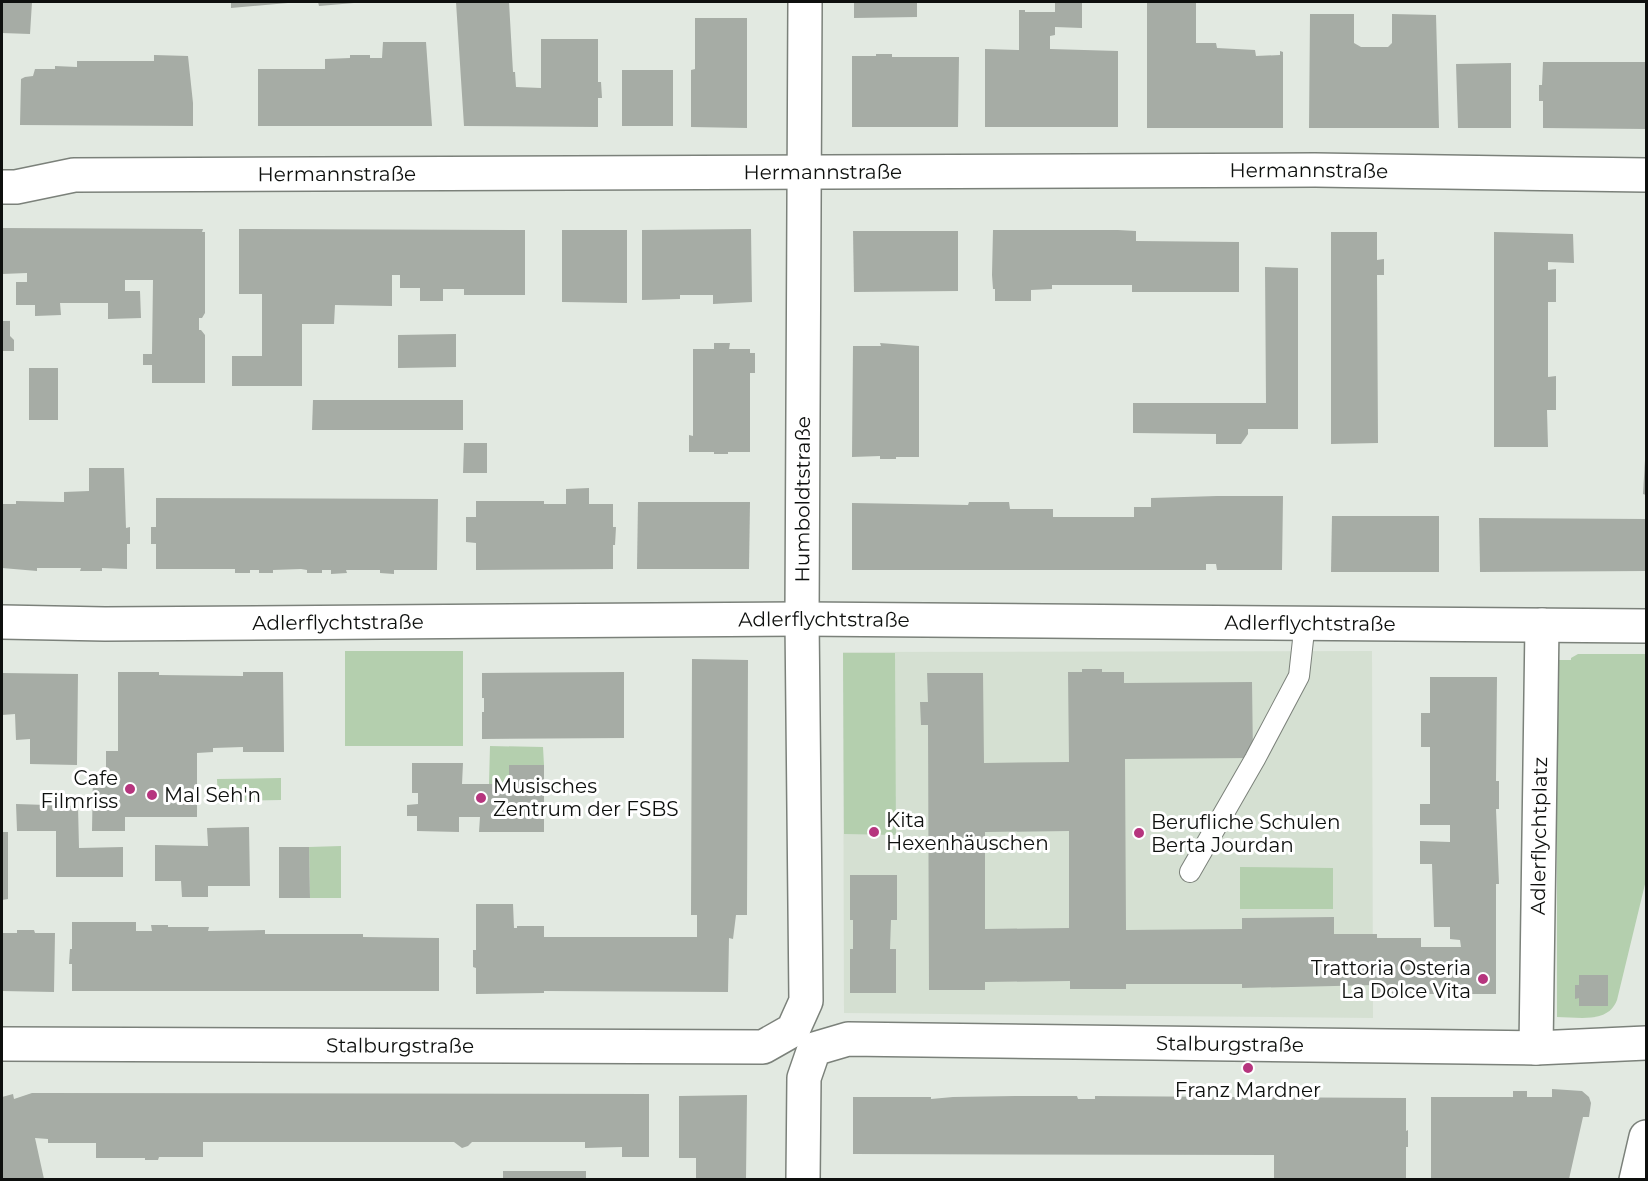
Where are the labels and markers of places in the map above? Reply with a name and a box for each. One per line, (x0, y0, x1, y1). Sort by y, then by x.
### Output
place label: Cafe Filmriss (41, 766, 118, 813)
place label: Musisches Zentrum der FSBS (493, 774, 679, 821)
marker: Cafe Filmriss (123, 782, 137, 796)
place label: Mal Seh'n (164, 783, 261, 807)
marker: Mal Seh'n (145, 788, 159, 802)
marker: Musisches Zentrum der FSBS (474, 791, 488, 805)
place label: Kita Hexenhäuschen (886, 808, 1049, 855)
place label: Berufliche Schulen Berta Jourdan (1151, 810, 1340, 857)
marker: Kita Hexenhäuschen (867, 825, 881, 839)
marker: Berufliche Schulen Berta Jourdan (1132, 826, 1146, 840)
place label: Trattoria Osteria La Dolce Vita (1311, 956, 1471, 1003)
marker: Trattoria Osteria La Dolce Vita (1476, 972, 1490, 986)
marker: Franz Mardner (1241, 1061, 1255, 1075)
place label: Franz Mardner (1175, 1078, 1321, 1102)

